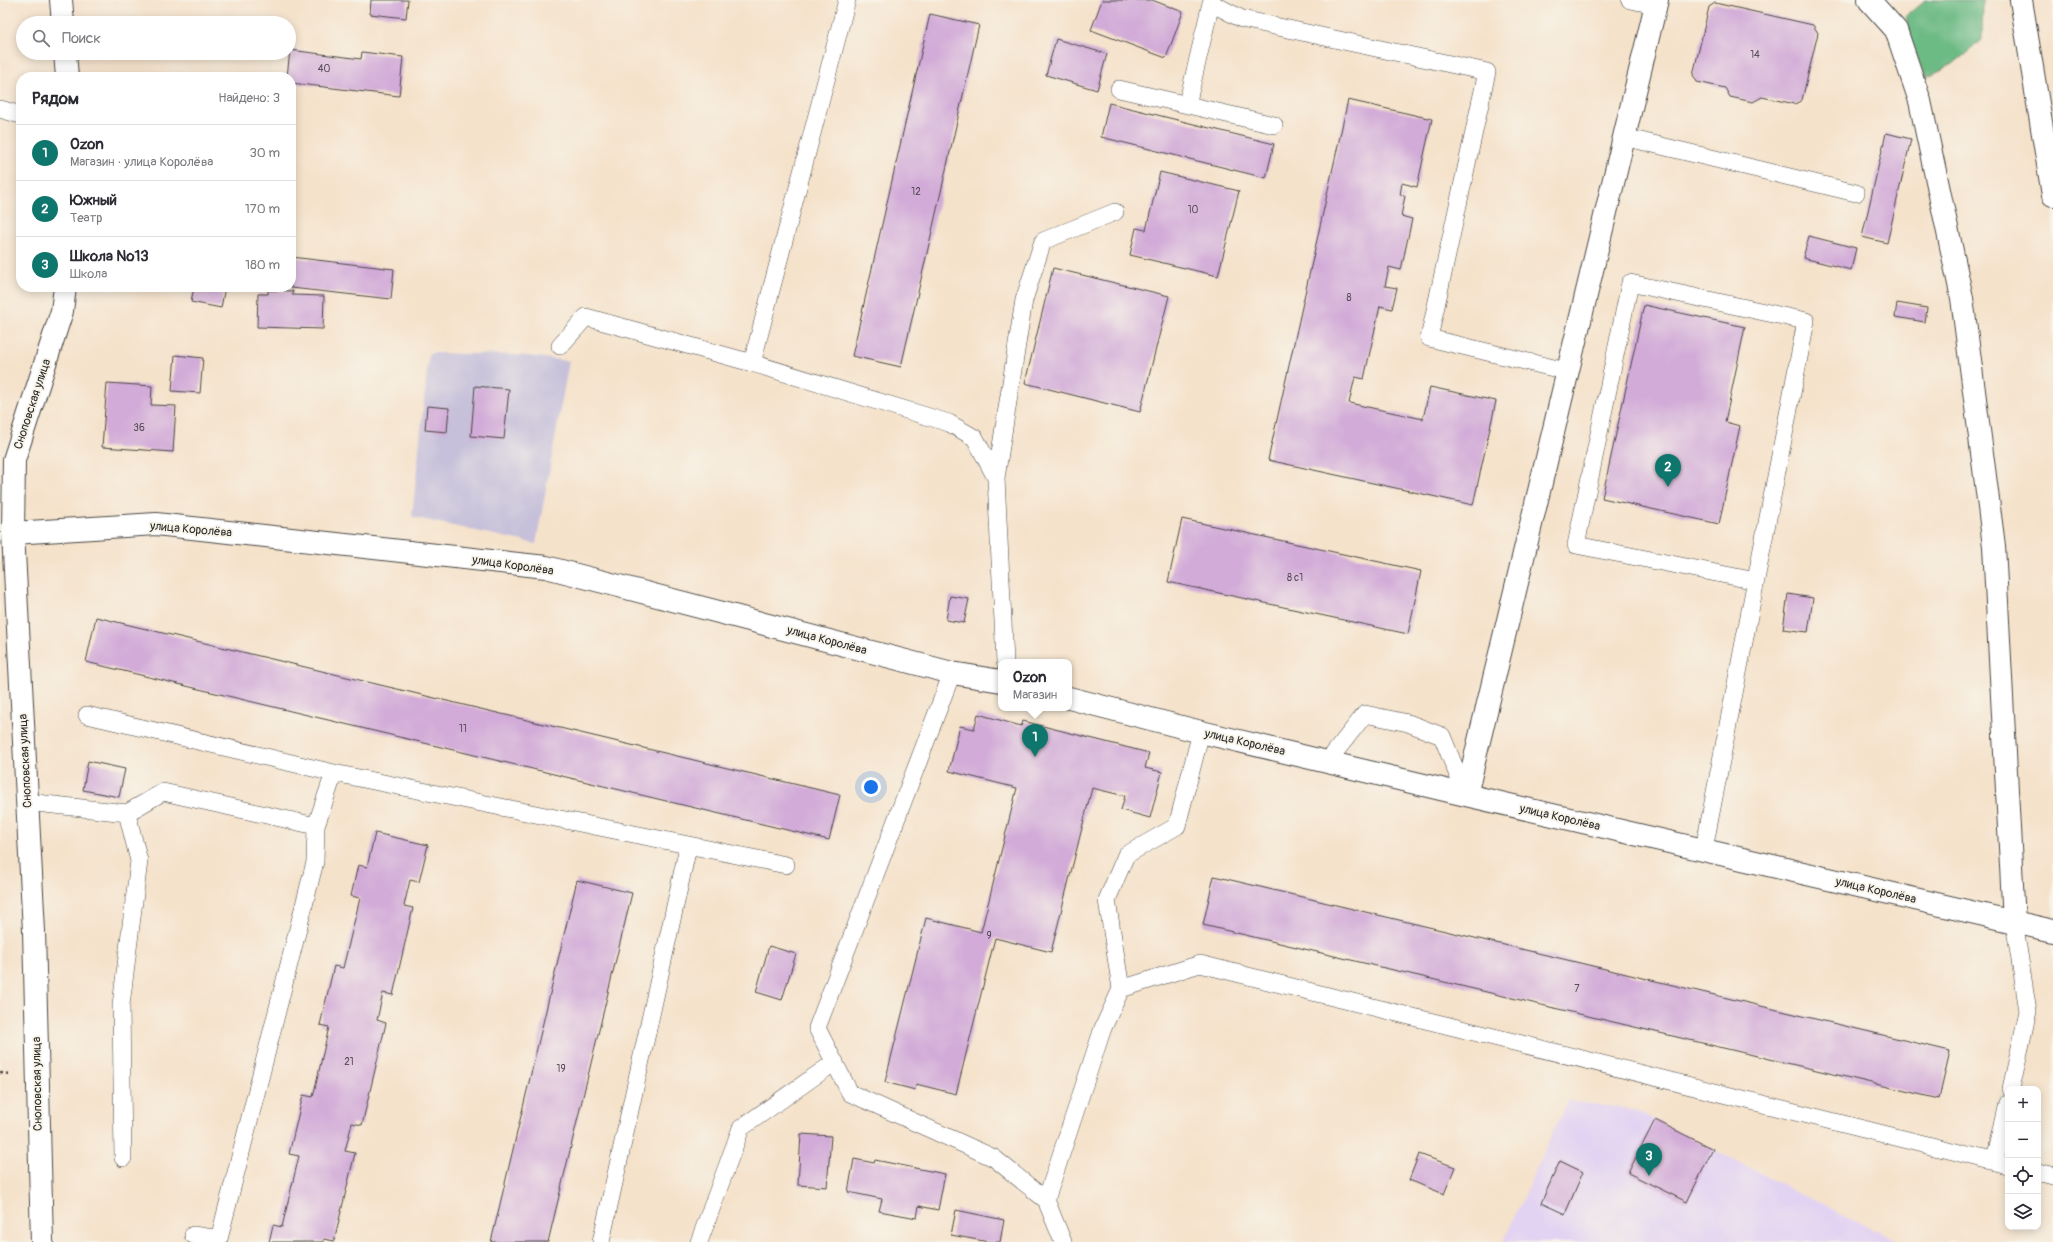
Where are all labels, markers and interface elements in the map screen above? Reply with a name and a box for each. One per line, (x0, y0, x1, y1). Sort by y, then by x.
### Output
search box (16, 16, 296, 60)
icon: search (30, 27, 52, 49)
text: Поиск (62, 29, 101, 48)
house number: 14 (1750, 49, 1760, 61)
house number: 40 (318, 63, 330, 75)
text: Рядом (32, 88, 79, 109)
text: Найдено: 3 (218, 90, 280, 106)
text: Ozon (70, 135, 104, 154)
text: 1 (42, 145, 48, 161)
text: 30 m (250, 145, 280, 161)
text: Магазин · улица Королёва (70, 154, 213, 170)
house number: 12 (911, 186, 921, 198)
text: Южный (70, 191, 117, 210)
text: 2 (41, 201, 49, 217)
text: 170 m (245, 201, 280, 217)
house number: 10 (1188, 204, 1199, 216)
text: Театр (70, 210, 102, 226)
text: Школа №13 (70, 247, 149, 266)
text: 3 (41, 257, 49, 273)
text: 180 m (245, 257, 280, 273)
text: Школа (70, 266, 107, 282)
house number: 8 (1346, 292, 1352, 304)
street label: Сноповская улица (11, 357, 54, 451)
house number: 36 (133, 422, 145, 434)
pin: 2 (1655, 454, 1681, 487)
street label: улица Королёва (148, 518, 233, 541)
street label: улица Королёва (470, 552, 555, 579)
house number: 8 с1 (1287, 572, 1303, 584)
street label: улица Королёва (784, 622, 869, 658)
popup (998, 659, 1072, 711)
text: Ozon (1013, 668, 1047, 687)
text: Магазин (1013, 687, 1057, 703)
street label: Сноповская улица (16, 713, 35, 808)
house number: 11 (459, 723, 467, 735)
pin: 1 (1022, 724, 1048, 757)
street label: улица Королёва (1202, 726, 1287, 759)
your location (861, 777, 881, 797)
street label: улица Королёва (1517, 801, 1602, 834)
street label: улица Королёва (1833, 874, 1918, 907)
house number: 9 (986, 930, 992, 942)
house number: 7 (1574, 983, 1580, 995)
street label: Сноповская улица (29, 1036, 46, 1131)
house number: 21 (344, 1056, 354, 1068)
house number: 19 (556, 1063, 566, 1075)
map controls (2005, 1086, 2041, 1230)
button: + (2005, 1086, 2041, 1122)
button: − (2005, 1122, 2041, 1158)
pin: 3 (1636, 1143, 1662, 1176)
button: locate (2005, 1158, 2041, 1194)
button: layers (2005, 1194, 2041, 1230)

